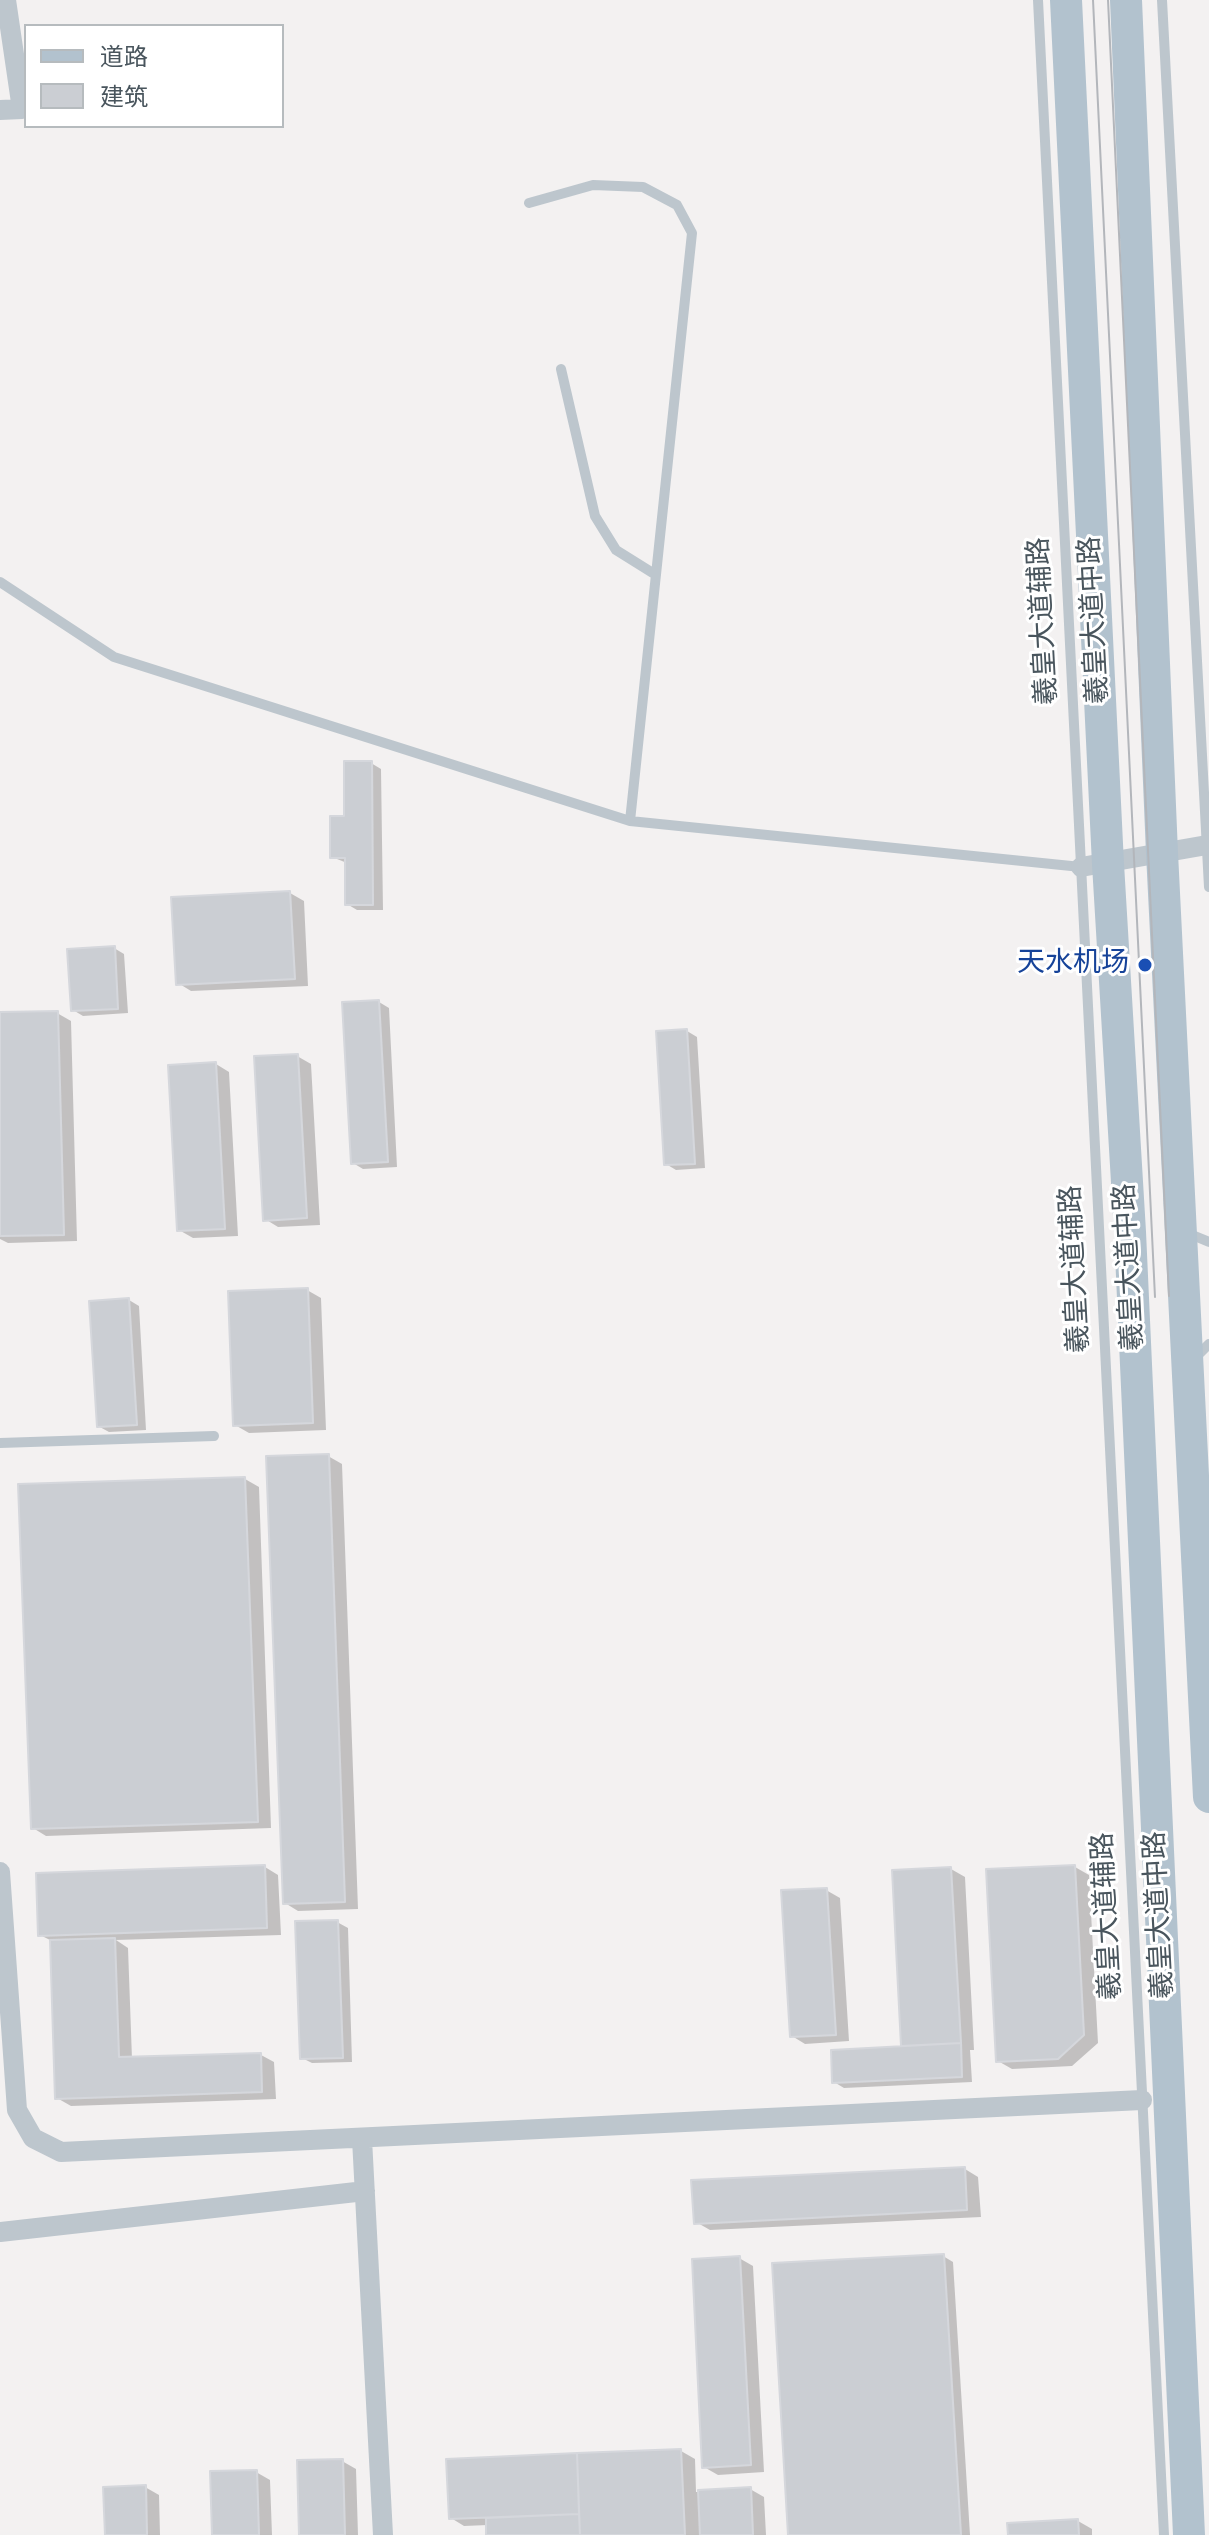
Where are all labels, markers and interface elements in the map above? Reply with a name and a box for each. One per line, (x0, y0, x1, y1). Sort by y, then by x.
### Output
legend (24, 24, 284, 128)
text: 道路 (100, 40, 148, 75)
text: 建筑 (100, 80, 148, 115)
street label: 羲皇大道中路 (1075, 535, 1117, 705)
street label: 羲皇大道辅路 (1024, 536, 1066, 706)
place label: 天水机场 (1017, 948, 1129, 982)
marker: 天水机场 (1136, 956, 1154, 974)
street label: 羲皇大道中路 (1110, 1182, 1152, 1352)
street label: 羲皇大道辅路 (1056, 1184, 1098, 1354)
street label: 羲皇大道中路 (1140, 1830, 1182, 2000)
street label: 羲皇大道辅路 (1088, 1831, 1130, 2001)

